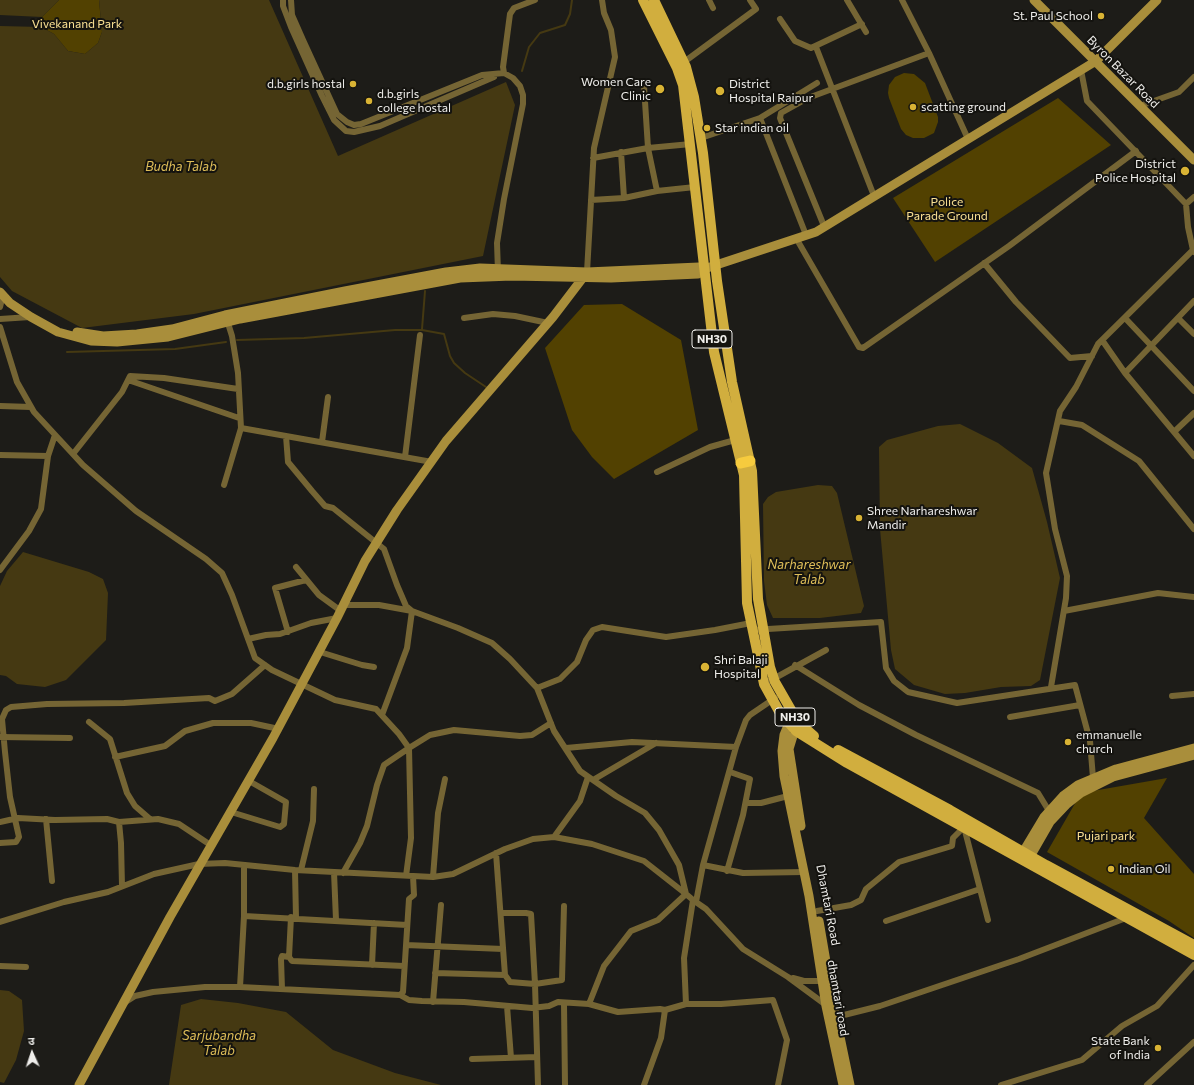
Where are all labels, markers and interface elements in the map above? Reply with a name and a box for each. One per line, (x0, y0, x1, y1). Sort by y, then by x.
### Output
place label: St. Paul School (1013, 9, 1093, 23)
marker: St. Paul School (1096, 11, 1106, 21)
park label: Vivekanand Park (32, 17, 122, 31)
street label: Byron Bazar Road (1084, 33, 1162, 111)
place label: Women Care Clinic (581, 75, 651, 103)
place label: d.b.girls hostal (267, 77, 345, 91)
place label: District Hospital Raipur (729, 77, 813, 105)
marker: d.b.girls hostal (348, 79, 358, 89)
marker: Women Care Clinic (654, 83, 666, 95)
marker: District Hospital Raipur (714, 85, 726, 97)
place label: d.b.girls college hostal (377, 87, 451, 115)
marker: d.b.girls college hostal (364, 96, 374, 106)
place label: scatting ground (921, 100, 1006, 114)
marker: scatting ground (908, 102, 918, 112)
place label: Star indian oil (715, 121, 789, 135)
marker: Star indian oil (702, 123, 712, 133)
place label: District Police Hospital (1095, 157, 1176, 185)
water label: Budha Talab (145, 159, 217, 175)
marker: District Police Hospital (1179, 165, 1191, 177)
park label: Police Parade Ground (906, 195, 988, 223)
road number: NH30 (692, 330, 732, 348)
place label: Shree Narhareshwar Mandir (867, 504, 977, 532)
marker: Shree Narhareshwar Mandir (854, 513, 864, 523)
water label: Narhareshwar Talab (767, 557, 851, 588)
place label: Shri Balaji Hospital (714, 653, 768, 681)
marker: Shri Balaji Hospital (699, 661, 711, 673)
road number: NH30 (775, 708, 815, 726)
place label: emmanuelle church (1076, 728, 1142, 756)
marker: emmanuelle church (1063, 737, 1073, 747)
park label: Pujari park (1077, 829, 1135, 843)
place label: Indian Oil (1119, 862, 1171, 876)
street label: Dhamtari Road (813, 863, 843, 947)
marker: Indian Oil (1106, 864, 1116, 874)
street label: dhamtari road (824, 959, 852, 1037)
water label: Sarjubandha Talab (182, 1028, 256, 1059)
north arrow (12, 1033, 52, 1073)
text: उ (28, 1034, 35, 1047)
place label: State Bank of India (1091, 1034, 1150, 1062)
marker: State Bank of India (1153, 1043, 1163, 1053)

